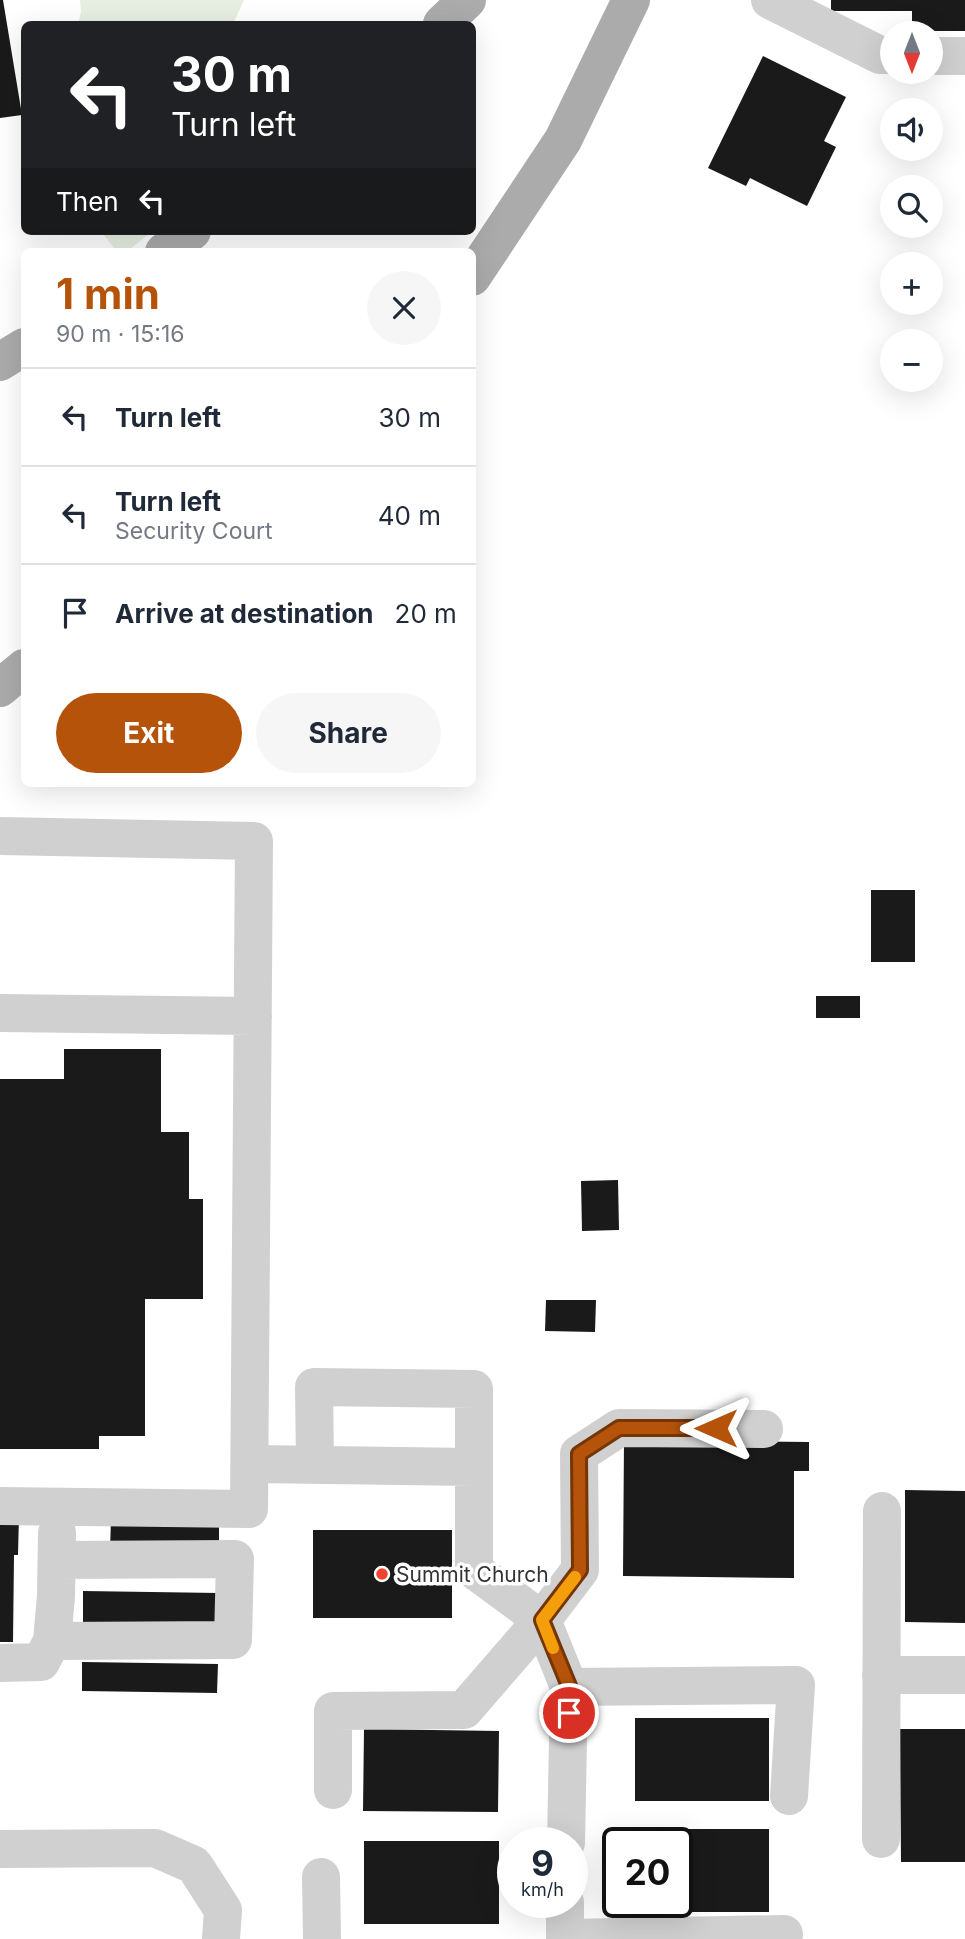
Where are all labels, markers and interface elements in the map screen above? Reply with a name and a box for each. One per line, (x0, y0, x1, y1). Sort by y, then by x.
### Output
north arrow (880, 21, 943, 84)
map controls (880, 21, 943, 392)
text: 30 m (171, 45, 292, 104)
icon: left (56, 49, 147, 140)
button: sound (880, 98, 943, 161)
text: Turn left (171, 105, 296, 144)
button: search (880, 175, 943, 238)
icon: left (133, 182, 171, 220)
text: Then (56, 186, 119, 217)
button: + (880, 252, 943, 315)
text: 1 min (56, 268, 160, 319)
button: close (367, 271, 441, 345)
text: 90 m · 15:16 (56, 320, 185, 348)
button: − (880, 329, 943, 392)
icon: left (56, 398, 94, 436)
text: Turn left (115, 402, 221, 433)
text: 30 m (378, 402, 441, 433)
text: Turn left (115, 486, 221, 517)
icon: left (56, 496, 94, 534)
text: 40 m (378, 500, 441, 531)
text: Security Court (115, 517, 273, 545)
icon: arrive (56, 594, 94, 632)
text: Arrive at destination (115, 598, 374, 629)
text: 20 m (395, 598, 457, 629)
button: Exit (56, 693, 242, 773)
button: Share (256, 693, 441, 773)
position arrow (679, 1391, 753, 1465)
place label: Summit Church (396, 1562, 549, 1587)
marker: Summit Church (374, 1566, 390, 1582)
pin (539, 1683, 599, 1743)
icon: arrive (550, 1694, 588, 1732)
speed limit sign: 20 (602, 1827, 693, 1918)
text: 9 (531, 1842, 554, 1884)
text: km/h (521, 1879, 564, 1900)

